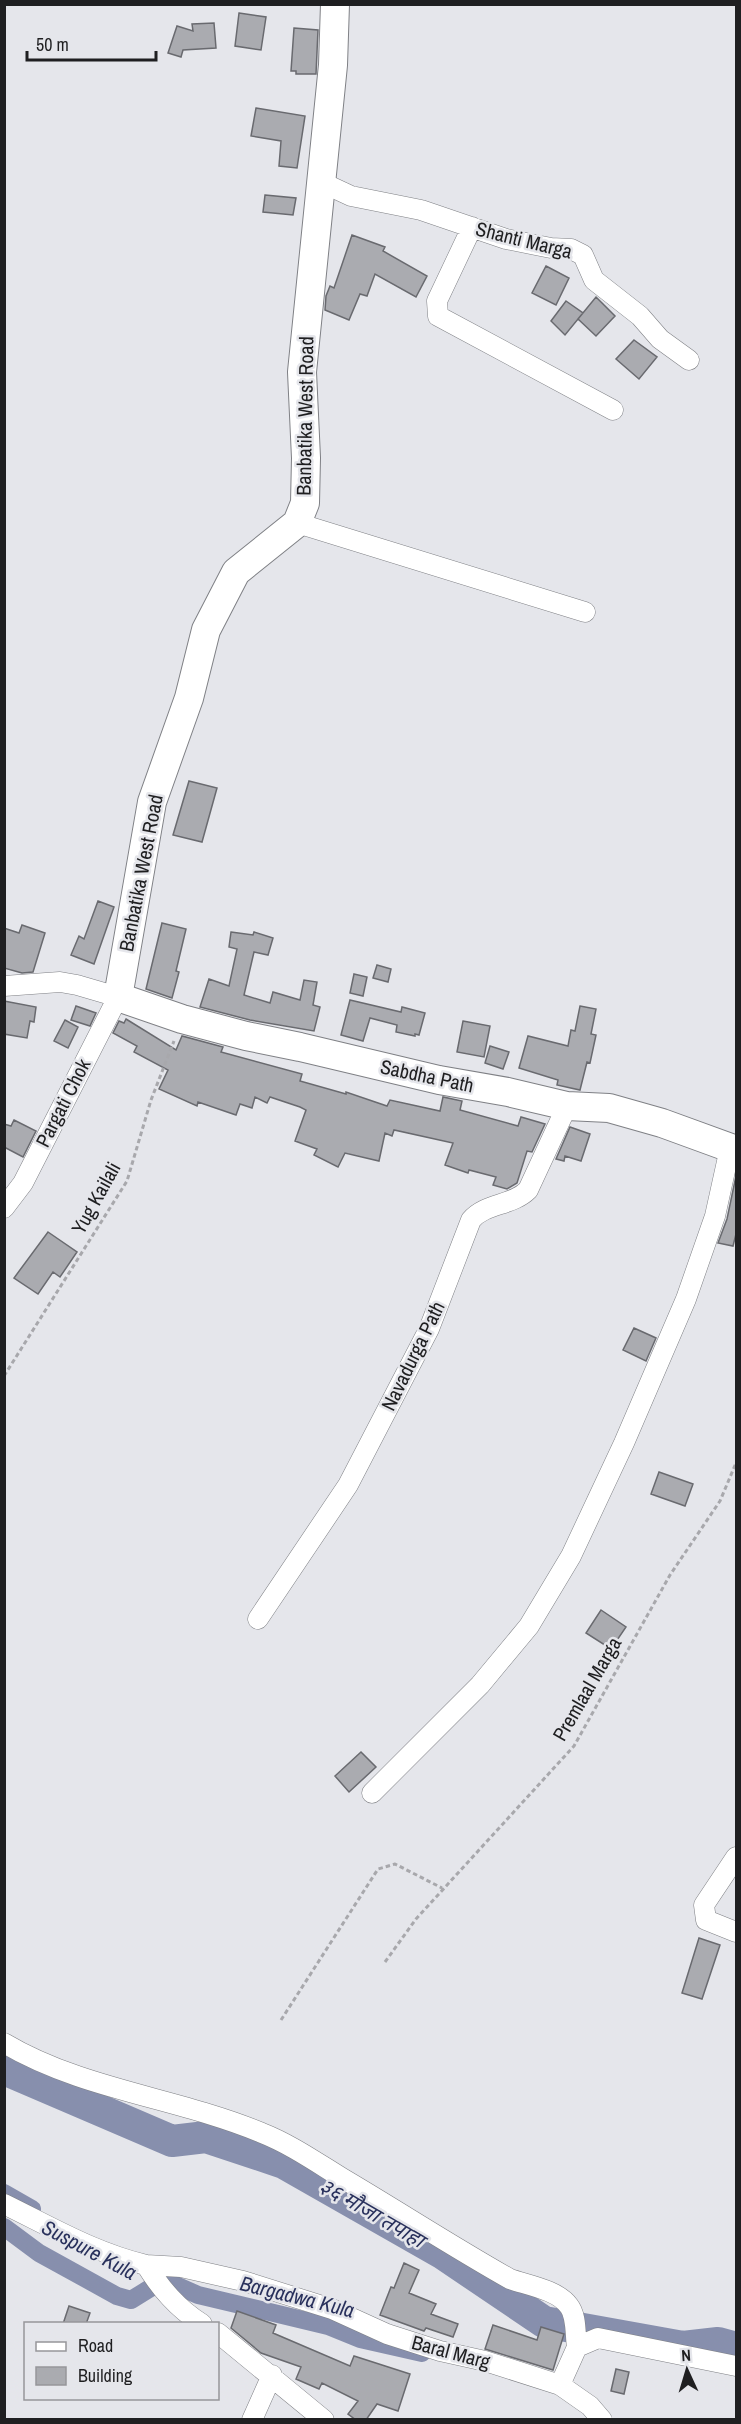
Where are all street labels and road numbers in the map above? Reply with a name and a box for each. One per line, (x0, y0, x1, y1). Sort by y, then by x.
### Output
street label: Shanti Marga (473, 215, 575, 265)
street label: Banbatika West Road (290, 336, 319, 496)
street label: Banbatika West Road (112, 792, 169, 954)
street label: Sabdha Path (378, 1052, 476, 1099)
street label: Pargati Chok (29, 1053, 97, 1152)
street label: Yug Kailali (65, 1157, 126, 1239)
street label: Navadurga Path (374, 1297, 451, 1415)
street label: Premlaal Marga (546, 1632, 627, 1746)
street label: Baral Marg (409, 2328, 493, 2375)

